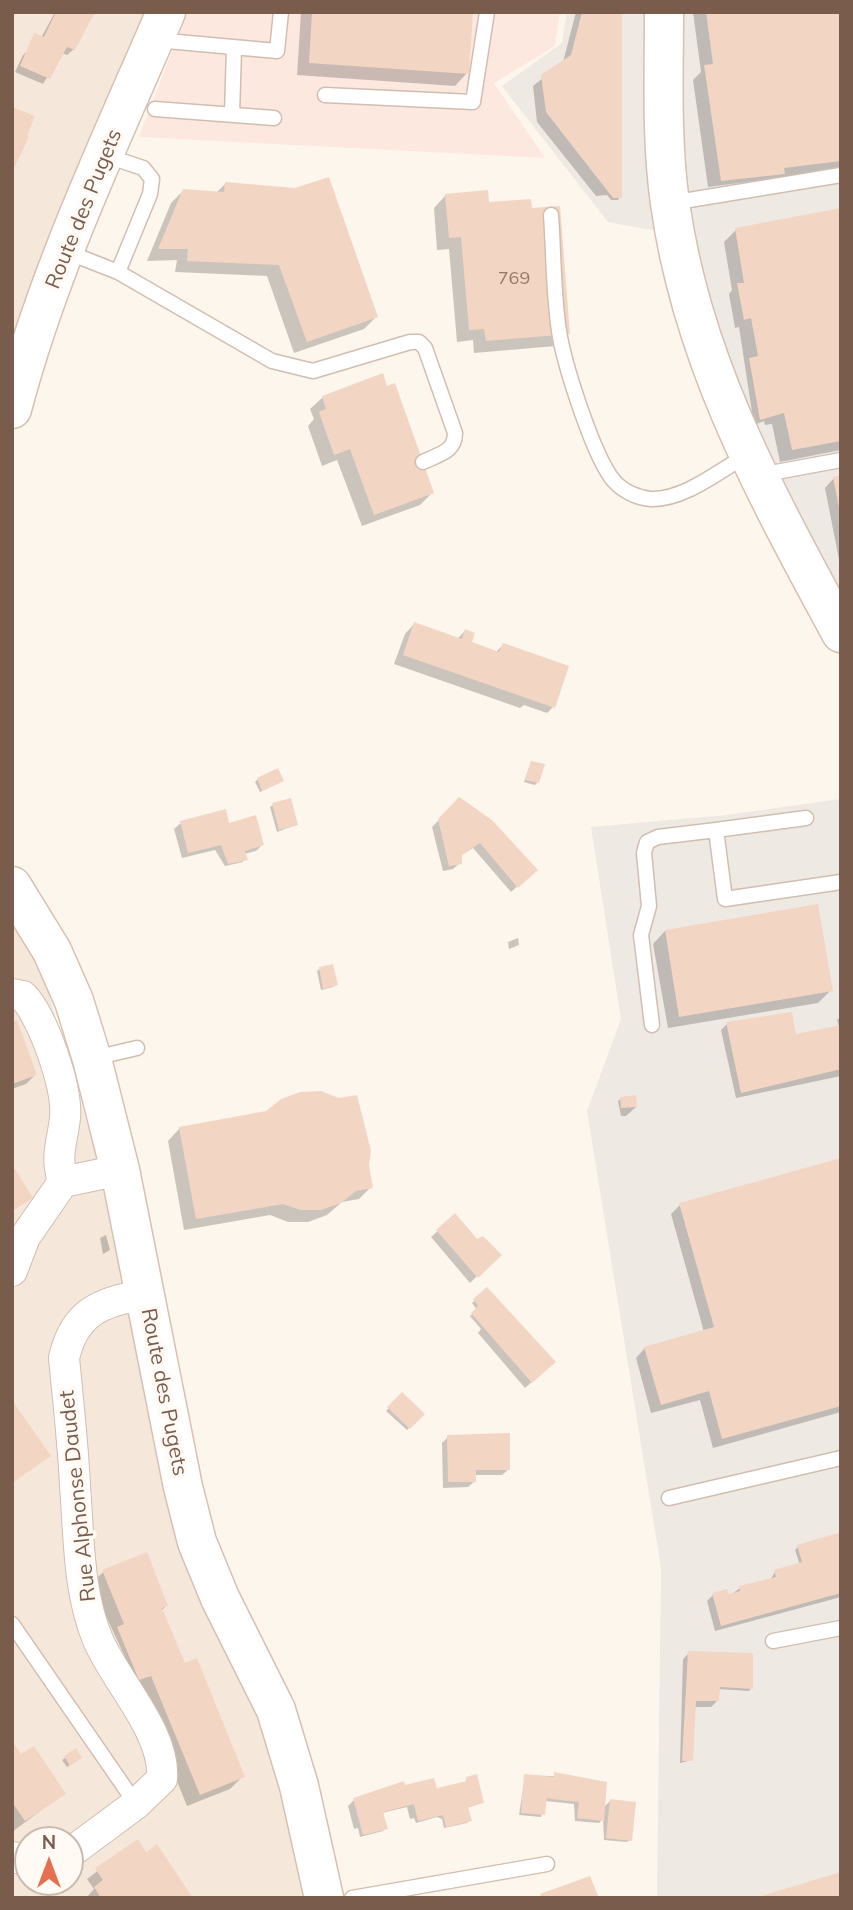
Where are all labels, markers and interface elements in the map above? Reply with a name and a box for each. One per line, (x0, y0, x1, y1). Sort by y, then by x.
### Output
street label: Route des Pugets (40, 125, 128, 293)
house number: 769 (498, 268, 530, 290)
street label: Route des Pugets (135, 1306, 193, 1478)
street label: Rue Alphonse Daudet (54, 1389, 102, 1603)
north arrow (14, 1826, 84, 1896)
text: N (42, 1830, 56, 1854)

